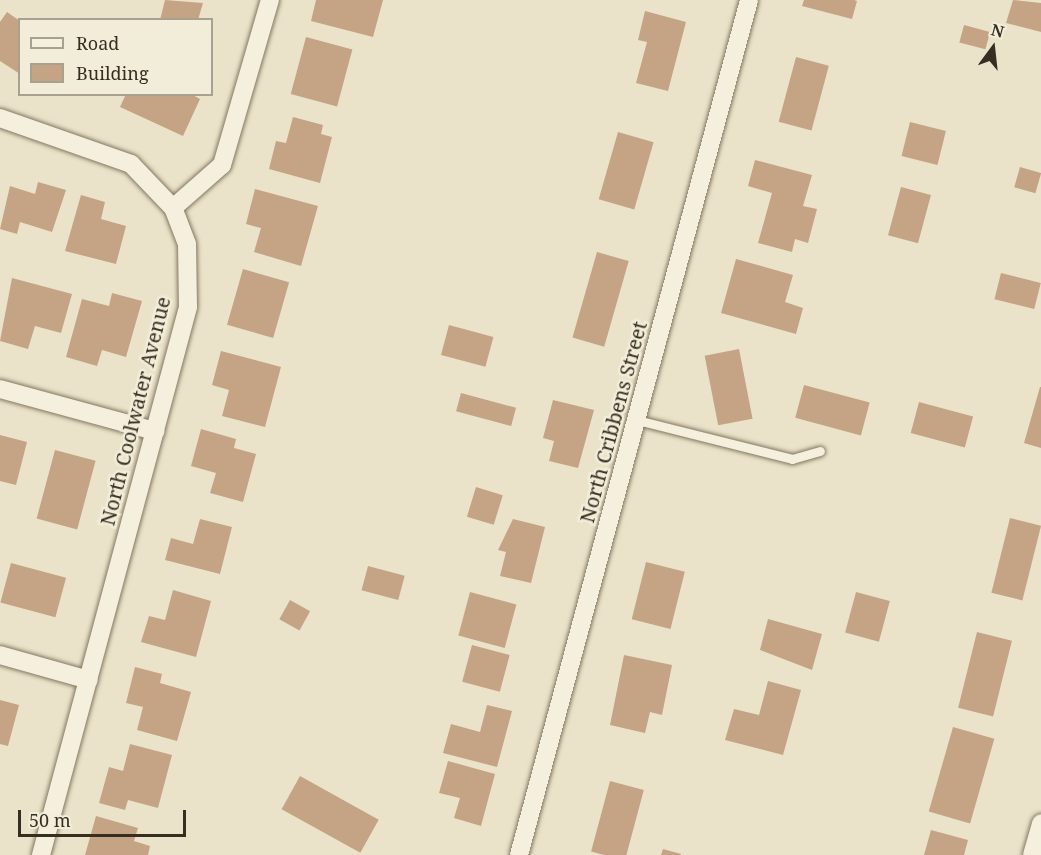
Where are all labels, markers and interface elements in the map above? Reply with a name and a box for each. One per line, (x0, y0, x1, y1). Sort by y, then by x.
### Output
legend (18, 18, 213, 96)
north arrow (963, 18, 1023, 78)
text: N (989, 18, 1007, 43)
text: Road (76, 31, 119, 55)
text: Building (76, 61, 149, 85)
street label: North Coolwater Avenue (95, 294, 175, 528)
street label: North Cribbens Street (575, 319, 651, 525)
scale bar (21, 798, 189, 836)
text: 50 m (29, 808, 71, 832)

